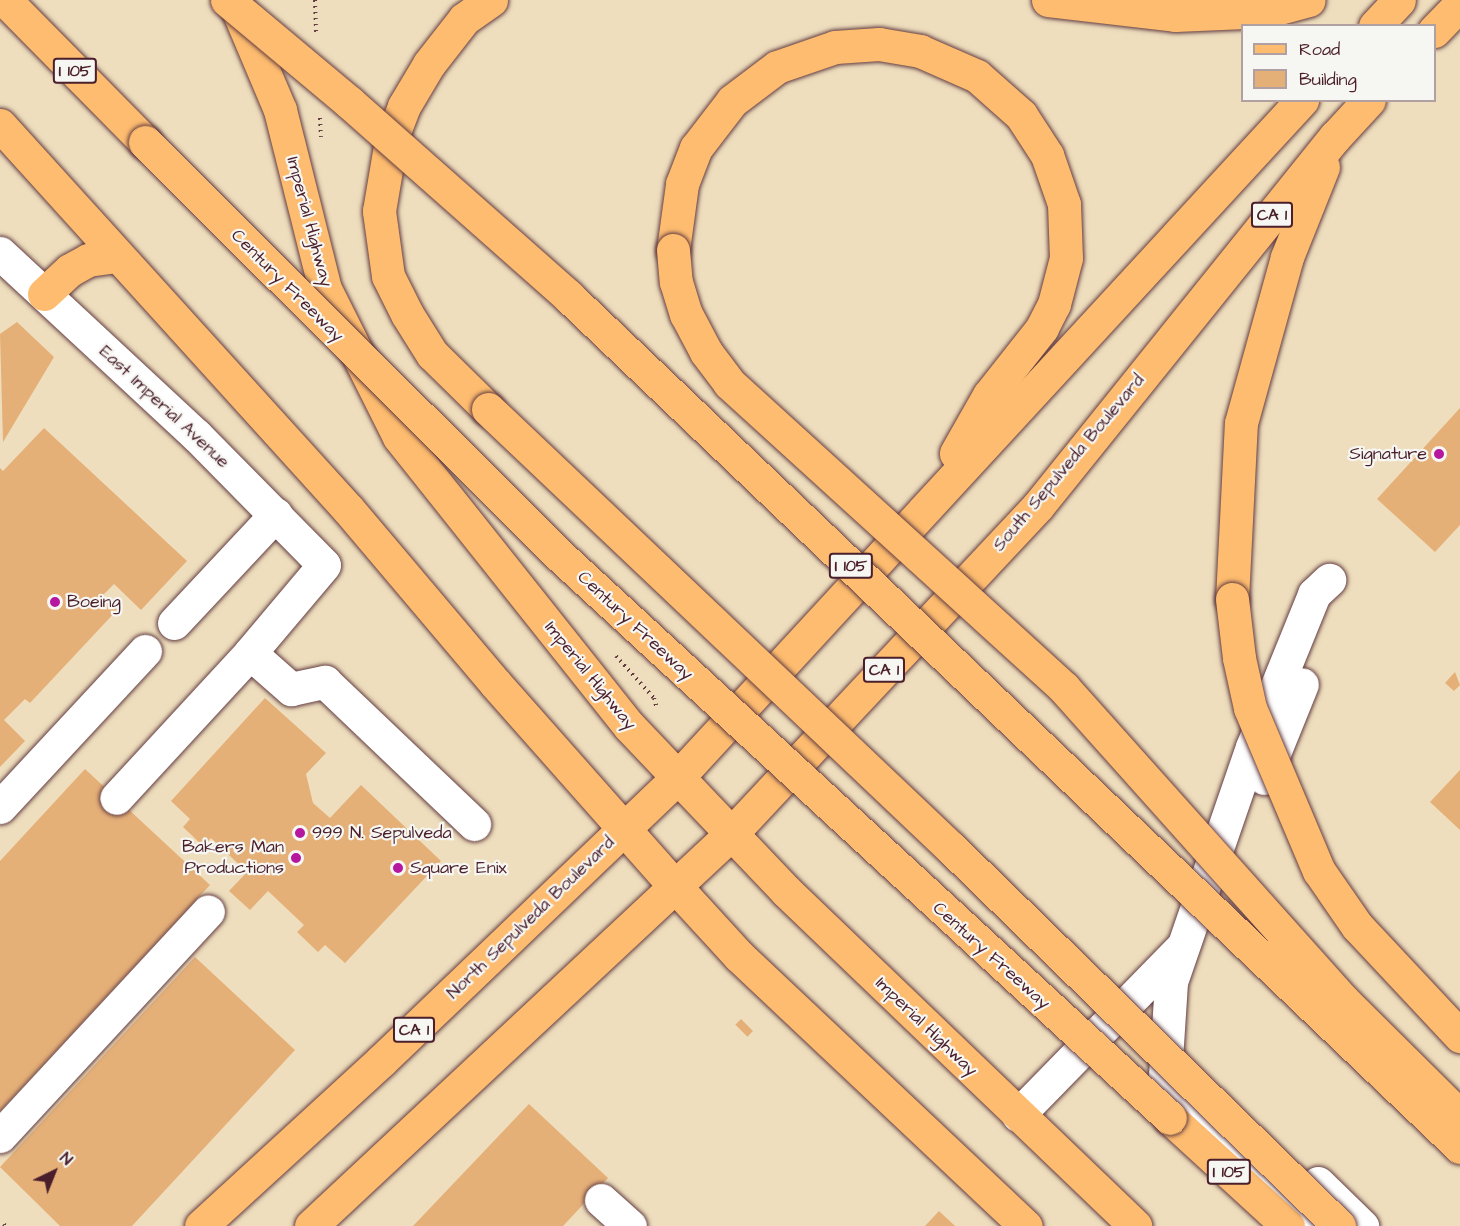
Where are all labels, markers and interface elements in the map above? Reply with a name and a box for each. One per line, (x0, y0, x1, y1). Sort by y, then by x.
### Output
legend (1241, 24, 1436, 102)
text: Road (1299, 37, 1340, 62)
road number: I 105 (52, 58, 98, 84)
text: Building (1299, 67, 1357, 92)
street label: Imperial Highway (281, 155, 337, 289)
road number: CA 1 (1250, 202, 1294, 228)
street label: Century Freeway (226, 225, 348, 347)
street label: East Imperial Avenue (94, 341, 234, 473)
street label: South Sepulveda Boulevard (989, 370, 1149, 556)
place label: Signature (1349, 443, 1427, 465)
marker: Signature (1432, 447, 1446, 461)
road number: I 105 (828, 553, 874, 579)
street label: Century Freeway (573, 567, 697, 685)
place label: Boeing (67, 591, 121, 613)
marker: Boeing (48, 595, 62, 609)
street label: Imperial Highway (540, 617, 640, 735)
road number: CA 1 (862, 657, 906, 683)
place label: 999 N. Sepulveda (312, 822, 452, 844)
marker: 999 N. Sepulveda (293, 826, 307, 840)
street label: North Sepulveda Boulevard (443, 832, 619, 1004)
place label: Bakers Man Productions (182, 837, 284, 880)
marker: Bakers Man Productions (289, 851, 303, 865)
place label: Square Enix (410, 857, 507, 879)
marker: Square Enix (391, 861, 405, 875)
street label: Century Freeway (928, 898, 1054, 1014)
street label: Imperial Highway (870, 973, 982, 1081)
road number: CA 1 (392, 1017, 436, 1043)
north arrow (24, 1142, 84, 1202)
text: N (55, 1147, 77, 1170)
road number: I 105 (1206, 1159, 1252, 1185)

